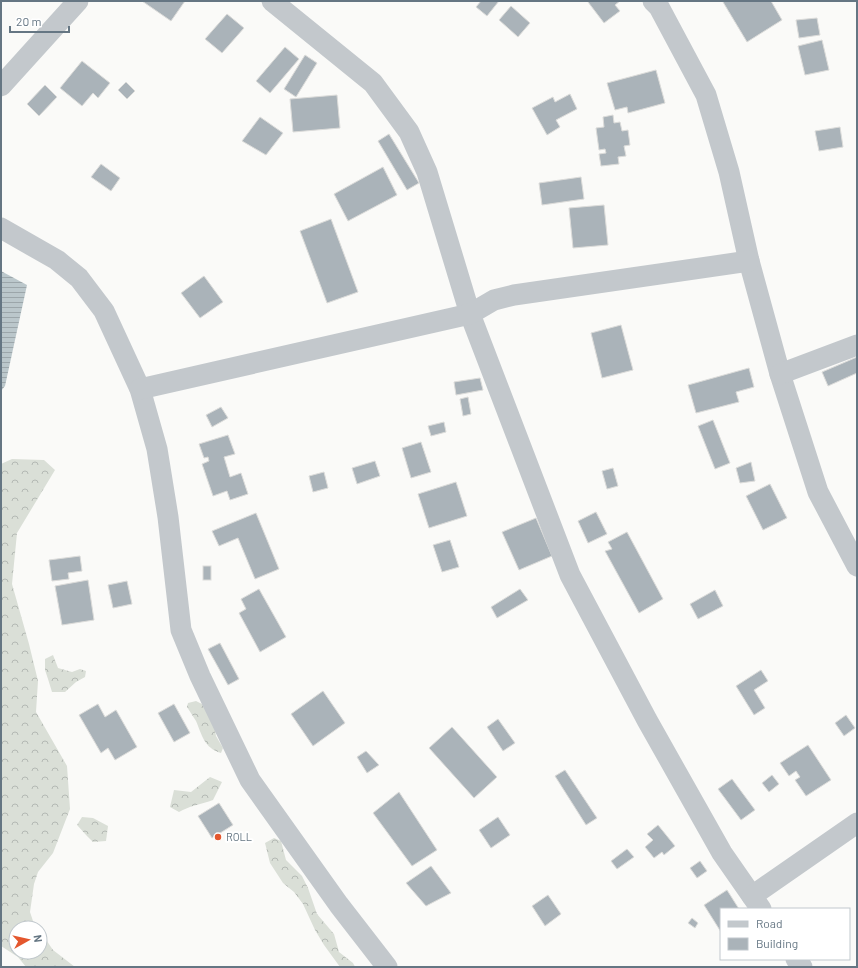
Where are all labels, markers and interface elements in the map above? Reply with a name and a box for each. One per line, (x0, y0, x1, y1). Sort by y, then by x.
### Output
scale bar (10, 8, 69, 34)
text: 20 m (16, 14, 42, 28)
place label: ROLL (226, 830, 252, 843)
marker: ROLL (213, 832, 223, 842)
legend (720, 908, 850, 960)
text: Road (756, 916, 783, 930)
north arrow (8, 920, 48, 960)
text: N (31, 934, 45, 943)
text: Building (756, 936, 798, 950)

